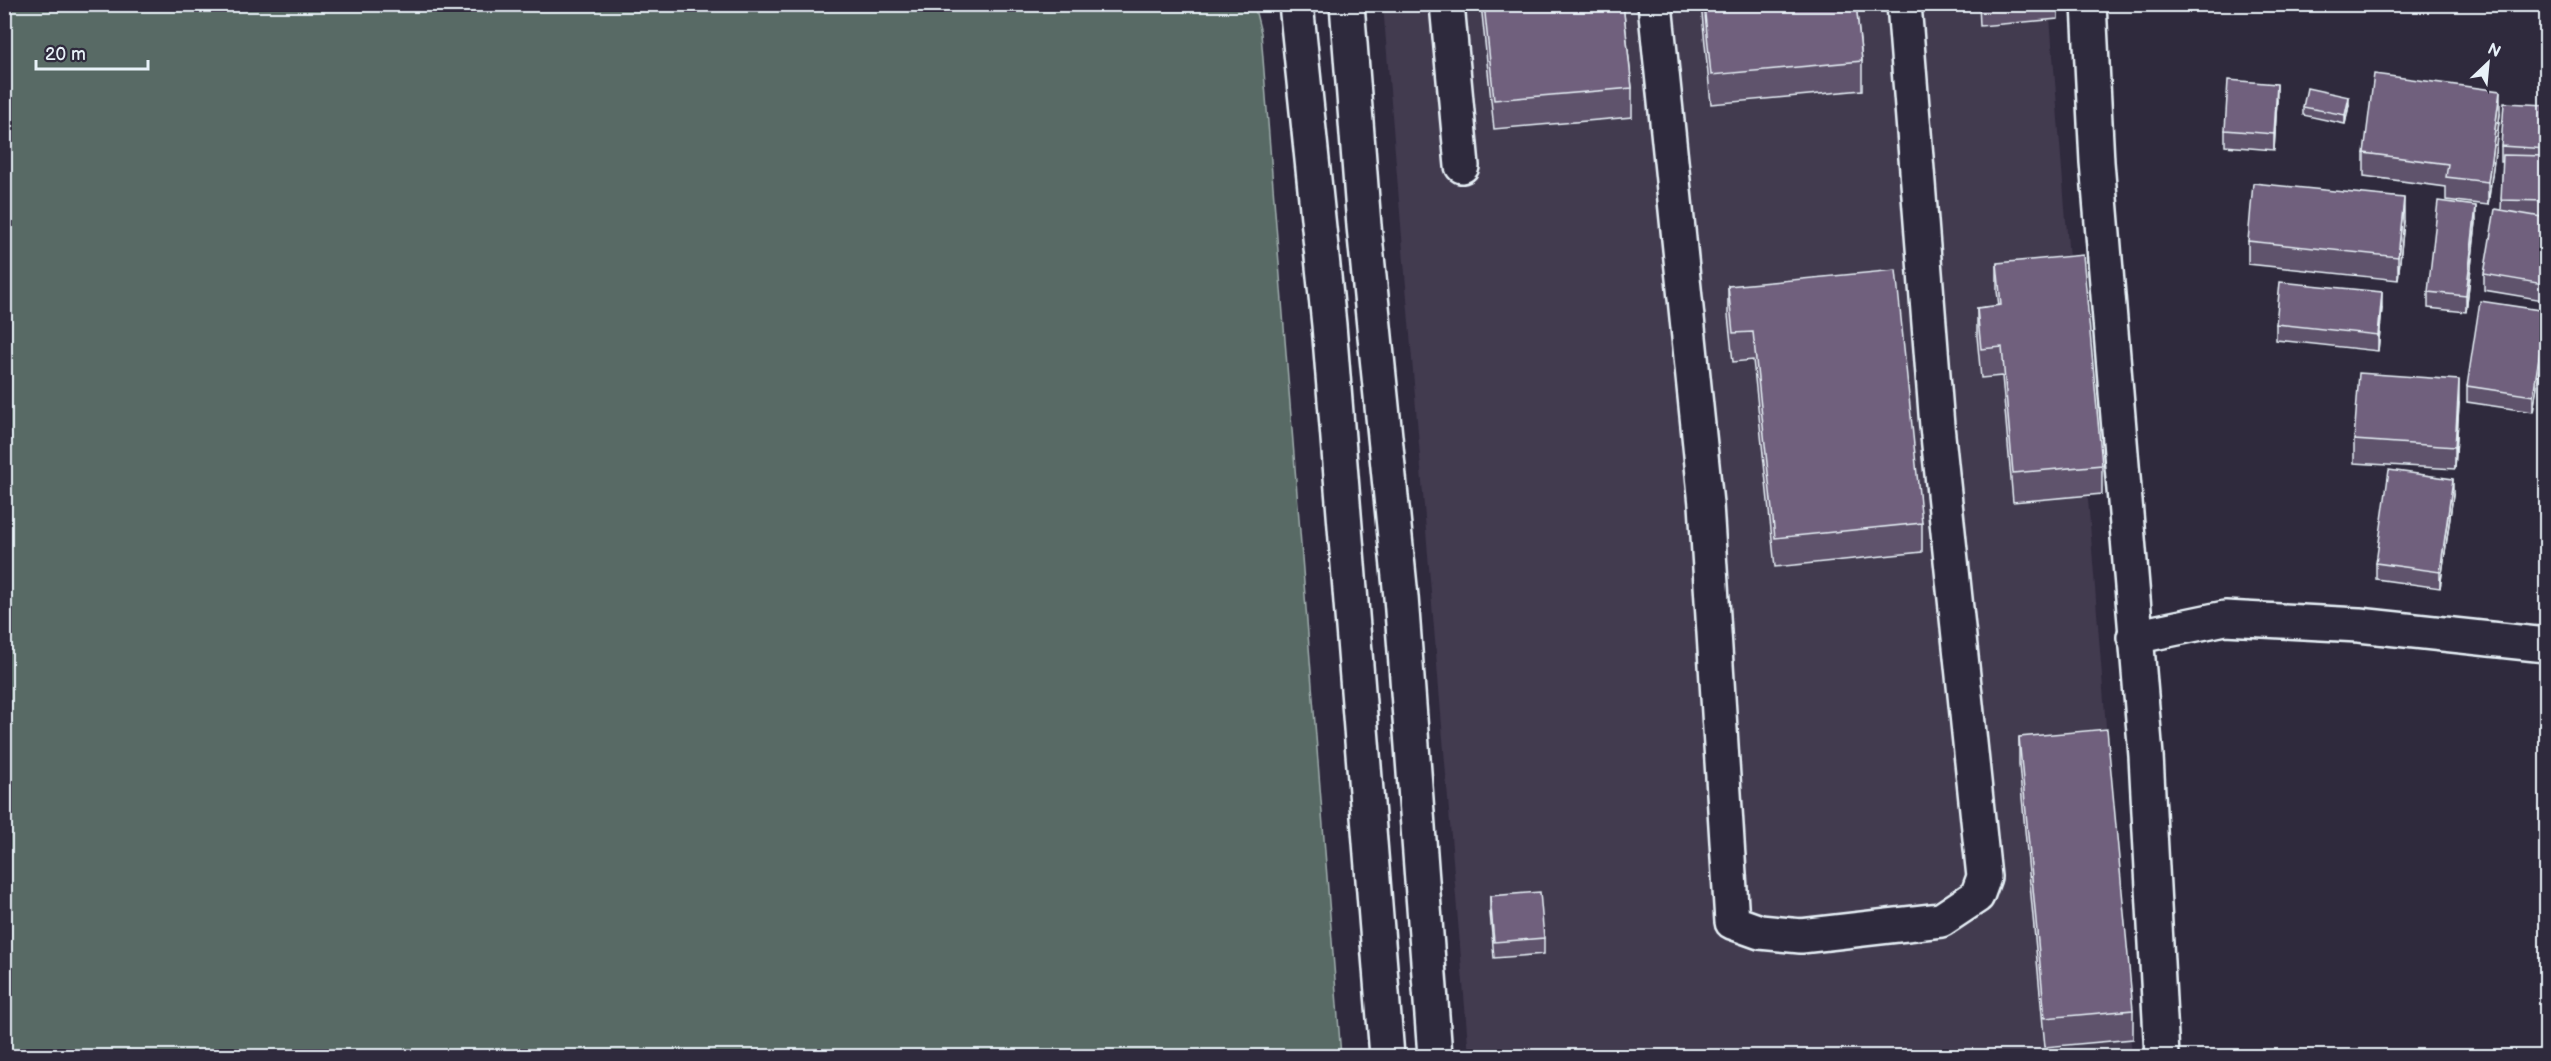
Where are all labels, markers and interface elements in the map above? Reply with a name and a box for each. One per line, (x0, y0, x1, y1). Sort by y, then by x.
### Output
scale bar (36, 33, 148, 71)
north arrow (2458, 33, 2518, 93)
text: N (2484, 40, 2503, 62)
text: 20 m (45, 44, 86, 65)

